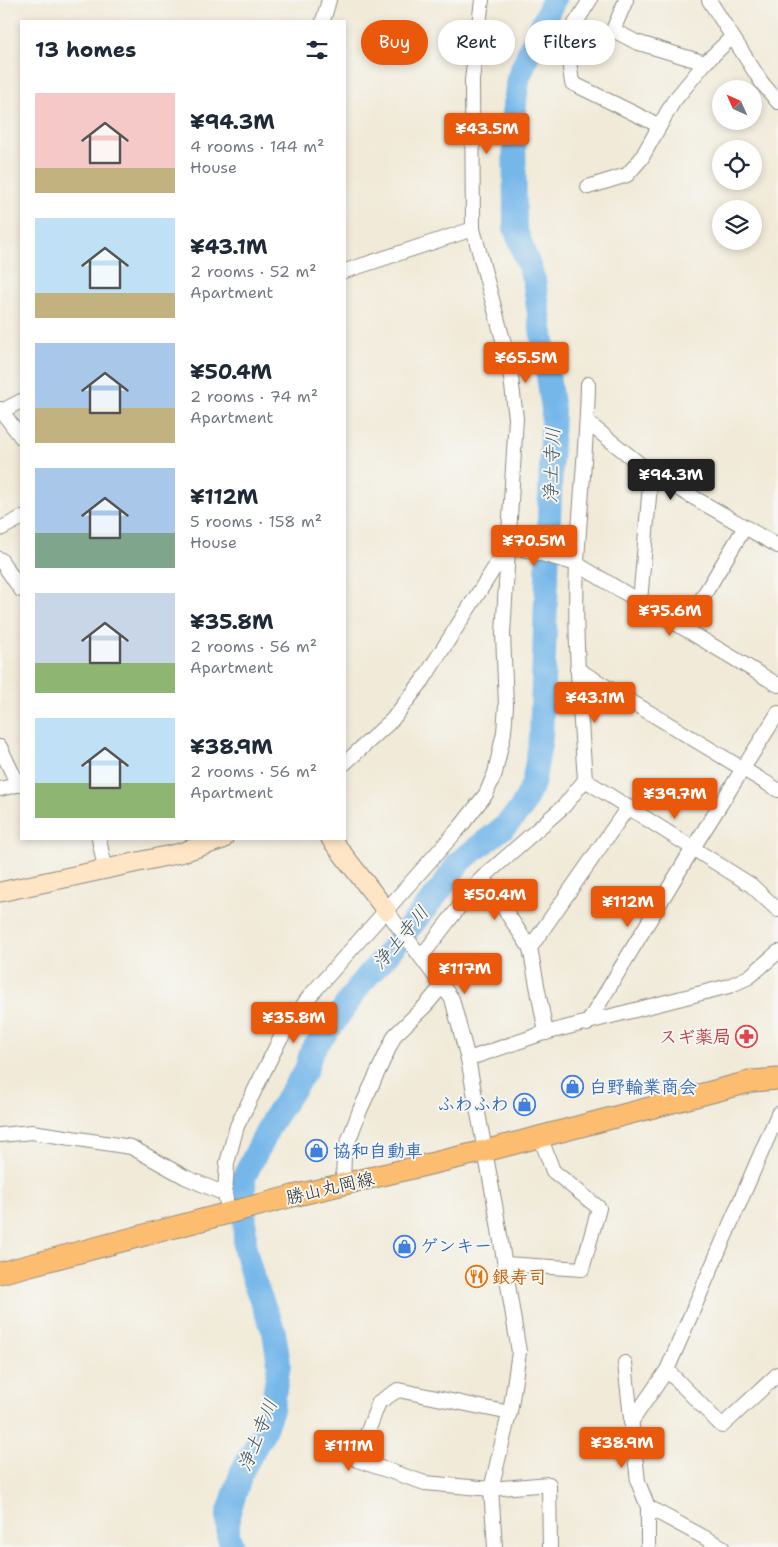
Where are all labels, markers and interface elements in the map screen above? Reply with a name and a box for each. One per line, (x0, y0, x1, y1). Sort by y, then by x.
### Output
chip: Buy (361, 20, 428, 65)
chip: Rent (438, 20, 515, 65)
chip: Filters (525, 20, 615, 65)
text: 13 homes (35, 36, 136, 64)
icon: filters (303, 36, 331, 64)
north arrow (712, 80, 762, 130)
map controls (712, 80, 762, 250)
text: ¥94.3M (190, 108, 275, 136)
pin: ¥43.5M (446, 112, 528, 155)
icon: home (75, 113, 135, 173)
text: ¥43.5M (455, 118, 519, 139)
text: 4 rooms · 144 m² (190, 136, 324, 157)
button: locate (712, 140, 762, 190)
text: House (190, 157, 237, 178)
button: layers (712, 200, 762, 250)
text: ¥43.1M (190, 233, 268, 261)
icon: home (75, 238, 135, 298)
text: 2 rooms · 52 m² (190, 261, 317, 282)
text: Apartment (190, 282, 273, 303)
pin: ¥65.5M (485, 342, 567, 384)
text: ¥65.5M (495, 347, 557, 368)
text: ¥50.4M (190, 358, 272, 386)
icon: home (75, 363, 135, 423)
text: 2 rooms · 74 m² (190, 386, 318, 407)
text: Apartment (190, 407, 273, 428)
water label: 浄土寺川 (538, 427, 565, 503)
pin: ¥94.3M (630, 458, 712, 501)
text: ¥94.3M (639, 464, 703, 485)
text: ¥112M (190, 483, 258, 511)
icon: home (75, 488, 135, 548)
text: 5 rooms · 158 m² (190, 511, 322, 532)
pin: ¥70.5M (493, 524, 575, 567)
text: ¥70.5M (502, 530, 566, 551)
text: House (190, 532, 237, 553)
pin: ¥75.6M (629, 594, 711, 637)
text: ¥75.6M (638, 600, 702, 621)
text: ¥35.8M (190, 608, 273, 636)
icon: home (75, 613, 135, 673)
text: 2 rooms · 56 m² (190, 636, 317, 657)
text: Apartment (190, 657, 273, 678)
pin: ¥43.1M (554, 682, 636, 724)
text: ¥43.1M (565, 687, 625, 708)
text: ¥38.9M (190, 733, 273, 761)
icon: home (75, 738, 135, 798)
text: 2 rooms · 56 m² (190, 761, 317, 782)
pin: ¥39.7M (634, 778, 716, 820)
text: Apartment (190, 782, 273, 803)
text: ¥39.7M (643, 783, 707, 804)
pin: ¥50.4M (454, 878, 536, 921)
text: ¥50.4M (464, 884, 526, 905)
pin: ¥112M (593, 886, 663, 928)
text: ¥112M (602, 891, 654, 912)
water label: 浄土寺川 (366, 900, 434, 974)
pin: ¥117M (430, 952, 500, 995)
text: ¥117M (439, 958, 491, 979)
pin: ¥35.8M (253, 1002, 335, 1044)
text: ¥35.8M (262, 1007, 326, 1028)
place label: スギ薬局 (659, 1025, 731, 1049)
pharmacy icon: スギ薬局 (735, 1025, 759, 1049)
shop icon: 白野輪業商会 (561, 1075, 585, 1099)
place label: 白野輪業商会 (589, 1075, 697, 1099)
place label: ふわふわ (437, 1092, 509, 1116)
shop icon: ふわふわ (513, 1092, 537, 1116)
shop icon: 協和自動車 (305, 1139, 329, 1163)
place label: 協和自動車 (333, 1139, 423, 1163)
street label: 勝山丸岡線 (283, 1166, 377, 1210)
shop icon: ゲンキー (392, 1234, 416, 1258)
place label: ゲンキー (420, 1234, 492, 1258)
restaurant icon: 銀寿司 (464, 1265, 488, 1289)
place label: 銀寿司 (492, 1265, 546, 1289)
water label: 浄土寺川 (232, 1395, 283, 1475)
pin: ¥38.9M (581, 1426, 663, 1469)
pin: ¥111M (314, 1430, 384, 1472)
text: ¥38.9M (590, 1432, 654, 1453)
text: ¥111M (325, 1435, 373, 1456)

